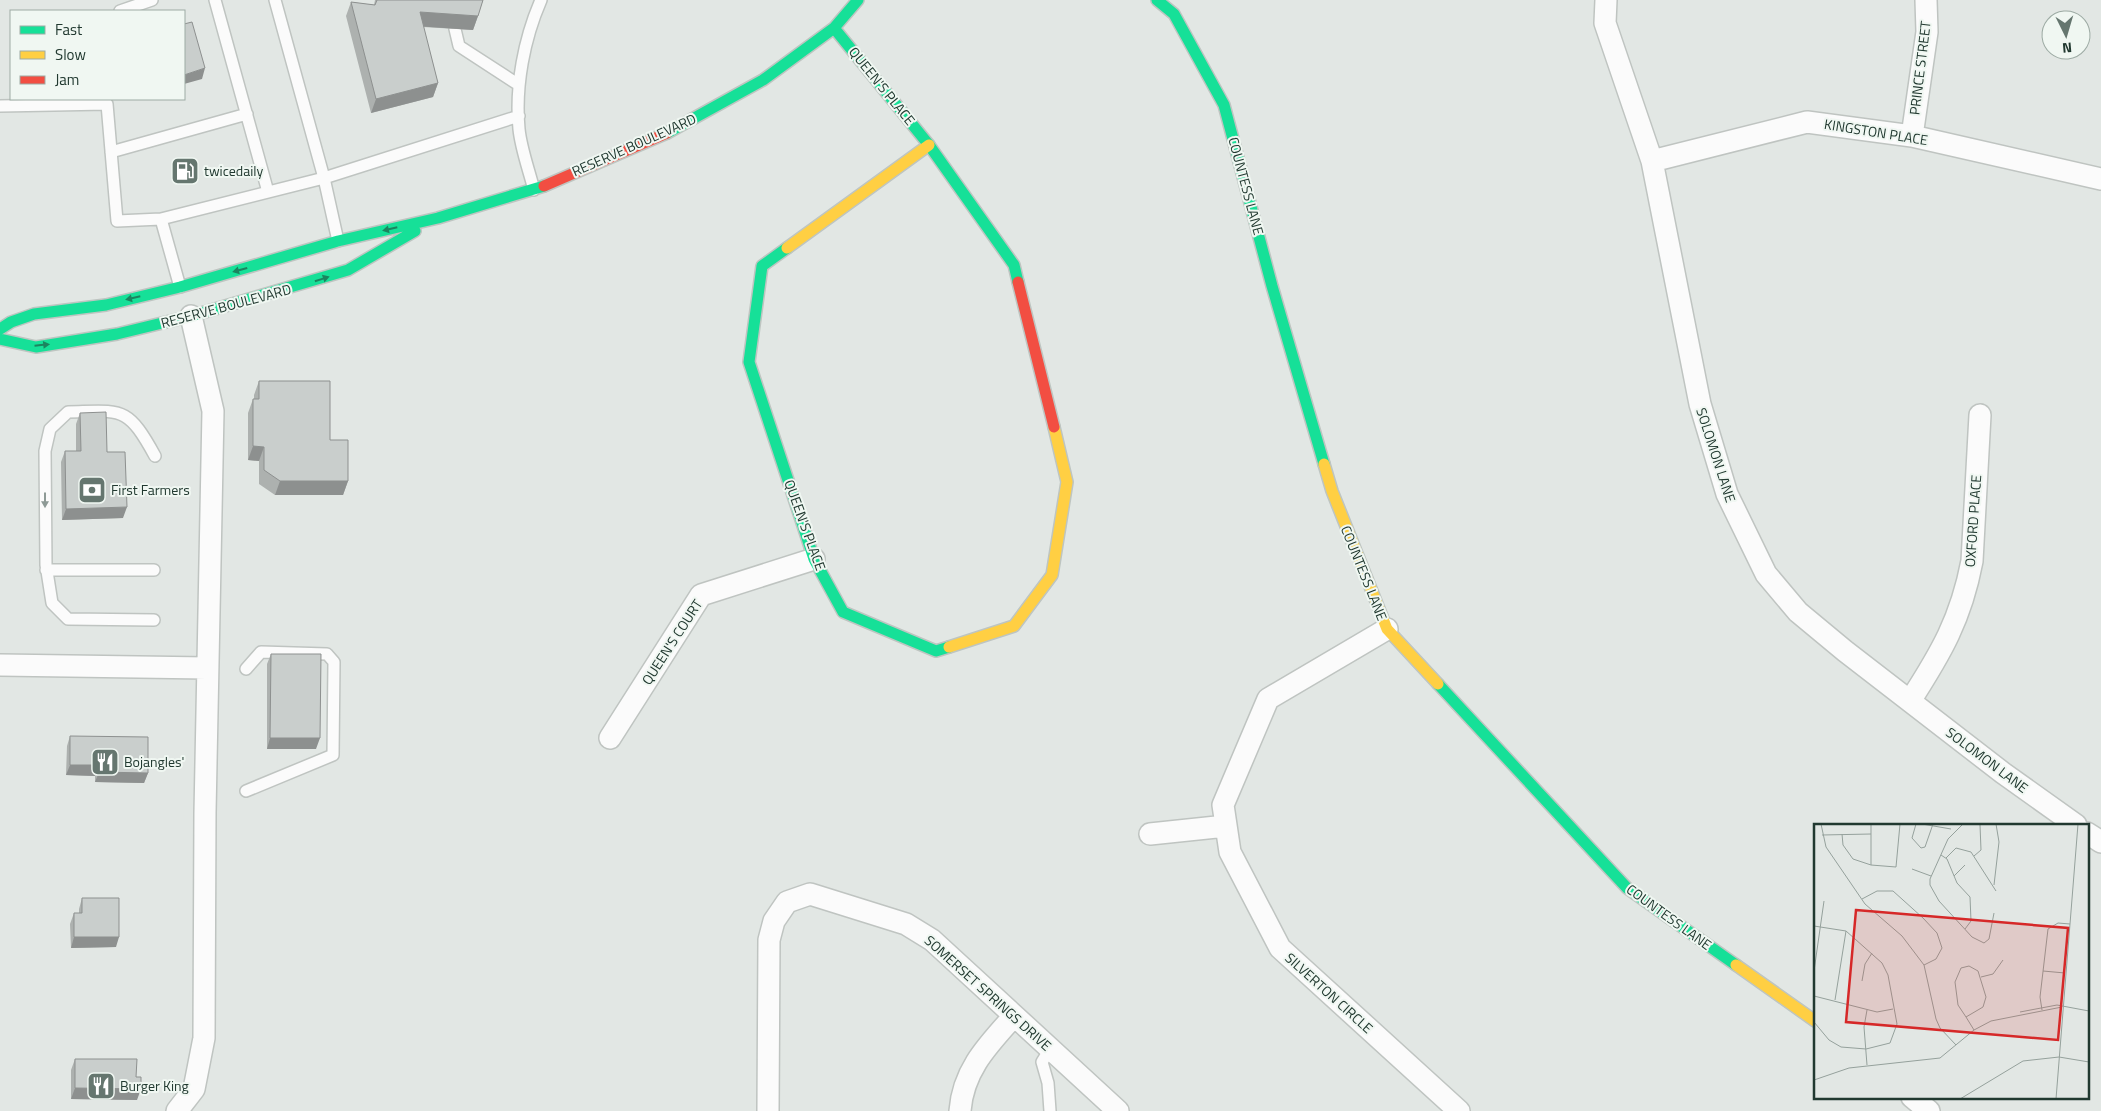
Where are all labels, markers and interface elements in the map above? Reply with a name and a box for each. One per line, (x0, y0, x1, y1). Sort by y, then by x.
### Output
legend (10, 10, 185, 100)
north arrow (2041, 10, 2091, 60)
text: Fast (55, 18, 83, 41)
street label: PRINCE STREET (1903, 19, 1936, 116)
text: N (2061, 38, 2073, 59)
street label: QUEEN'S PLACE (844, 42, 921, 130)
text: Slow (55, 43, 86, 66)
text: Jam (55, 68, 79, 91)
street label: RESERVE BOULEVARD (568, 108, 699, 181)
street label: KINGSTON PLACE (1823, 113, 1930, 150)
street label: COUNTESS LANE (1223, 134, 1270, 237)
fuel station icon: twicedaily (170, 156, 200, 186)
place label: twicedaily (204, 160, 263, 181)
one-way arrow (383, 225, 398, 233)
one-way arrow (233, 267, 248, 275)
one-way arrow (314, 275, 329, 282)
street label: RESERVE BOULEVARD (158, 278, 293, 333)
one-way arrow (125, 294, 140, 302)
one-way arrow (35, 341, 51, 349)
street label: SOLOMON LANE (1691, 405, 1742, 505)
street label: OXFORD PLACE (1959, 474, 1986, 568)
bank icon: First Farmers (77, 475, 107, 505)
street label: QUEEN'S PLACE (779, 476, 832, 573)
place label: First Farmers (111, 479, 190, 500)
one-way arrow (41, 492, 49, 508)
street label: COUNTESS LANE (1336, 522, 1393, 624)
street label: QUEEN'S COURT (636, 594, 708, 689)
street label: SOLOMON LANE (1942, 722, 2033, 798)
restaurant icon: Bojangles' (90, 747, 120, 777)
place label: Bojangles' (124, 751, 185, 772)
inset map (1814, 824, 2088, 1098)
street label: COUNTESS LANE (1622, 878, 1716, 955)
street label: SOMERSET SPRINGS DRIVE (920, 930, 1057, 1056)
street label: SILVERTON CIRCLE (1281, 947, 1378, 1038)
restaurant icon: Burger King (86, 1071, 116, 1101)
place label: Burger King (120, 1075, 189, 1096)

